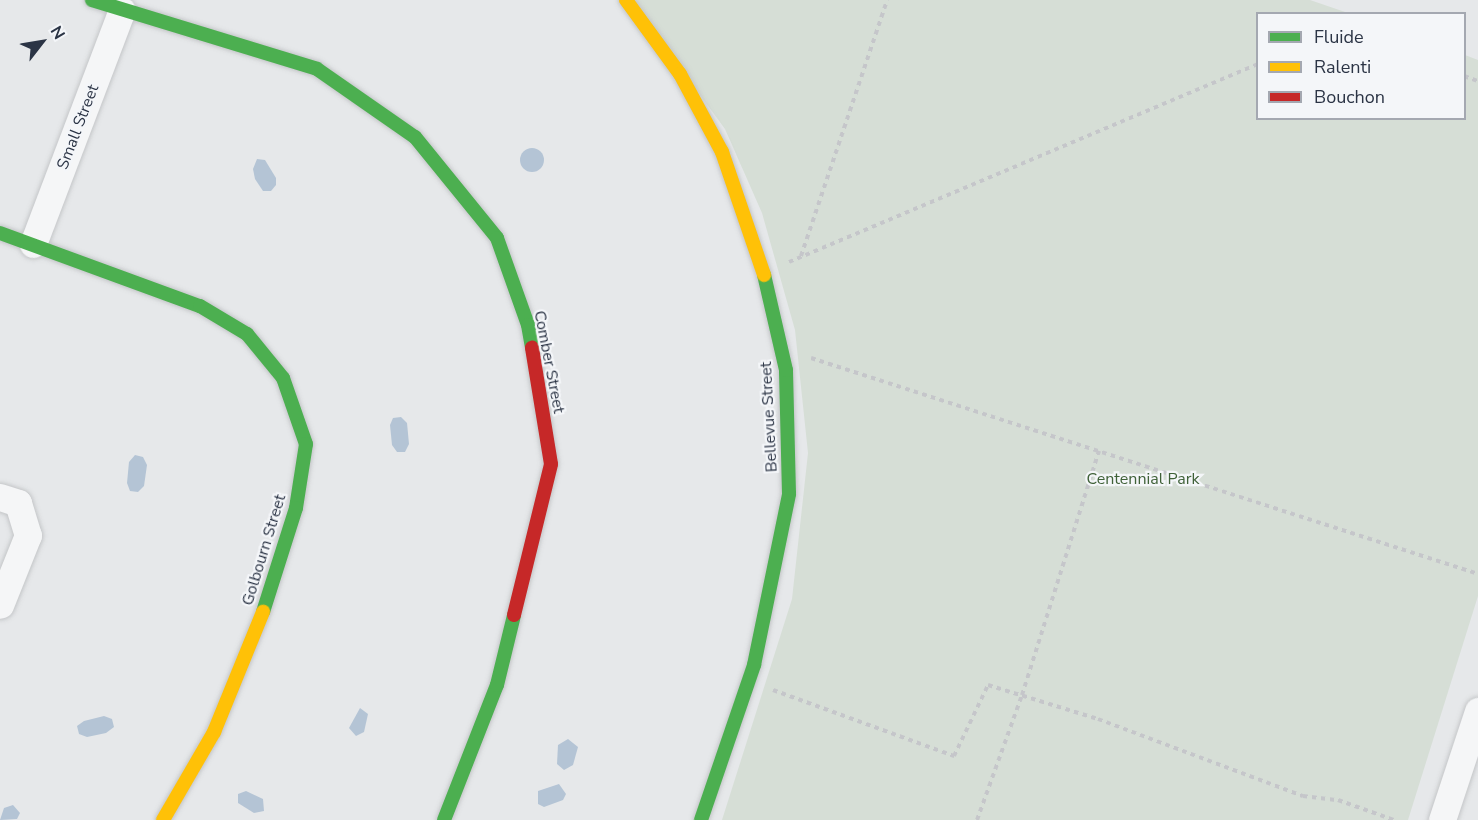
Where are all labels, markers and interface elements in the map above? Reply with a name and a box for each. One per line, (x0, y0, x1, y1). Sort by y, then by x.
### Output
north arrow (12, 12, 72, 72)
legend (1256, 12, 1466, 120)
text: N (45, 22, 70, 44)
text: Fluide (1314, 25, 1364, 49)
text: Ralenti (1314, 55, 1371, 79)
street label: Small Street (53, 82, 103, 172)
text: Bouchon (1314, 85, 1385, 109)
street label: Comber Street (530, 309, 568, 415)
street label: Bellevue Street (757, 361, 781, 473)
park label: Centennial Park (1086, 469, 1200, 489)
street label: Golbourn Street (238, 492, 290, 608)

